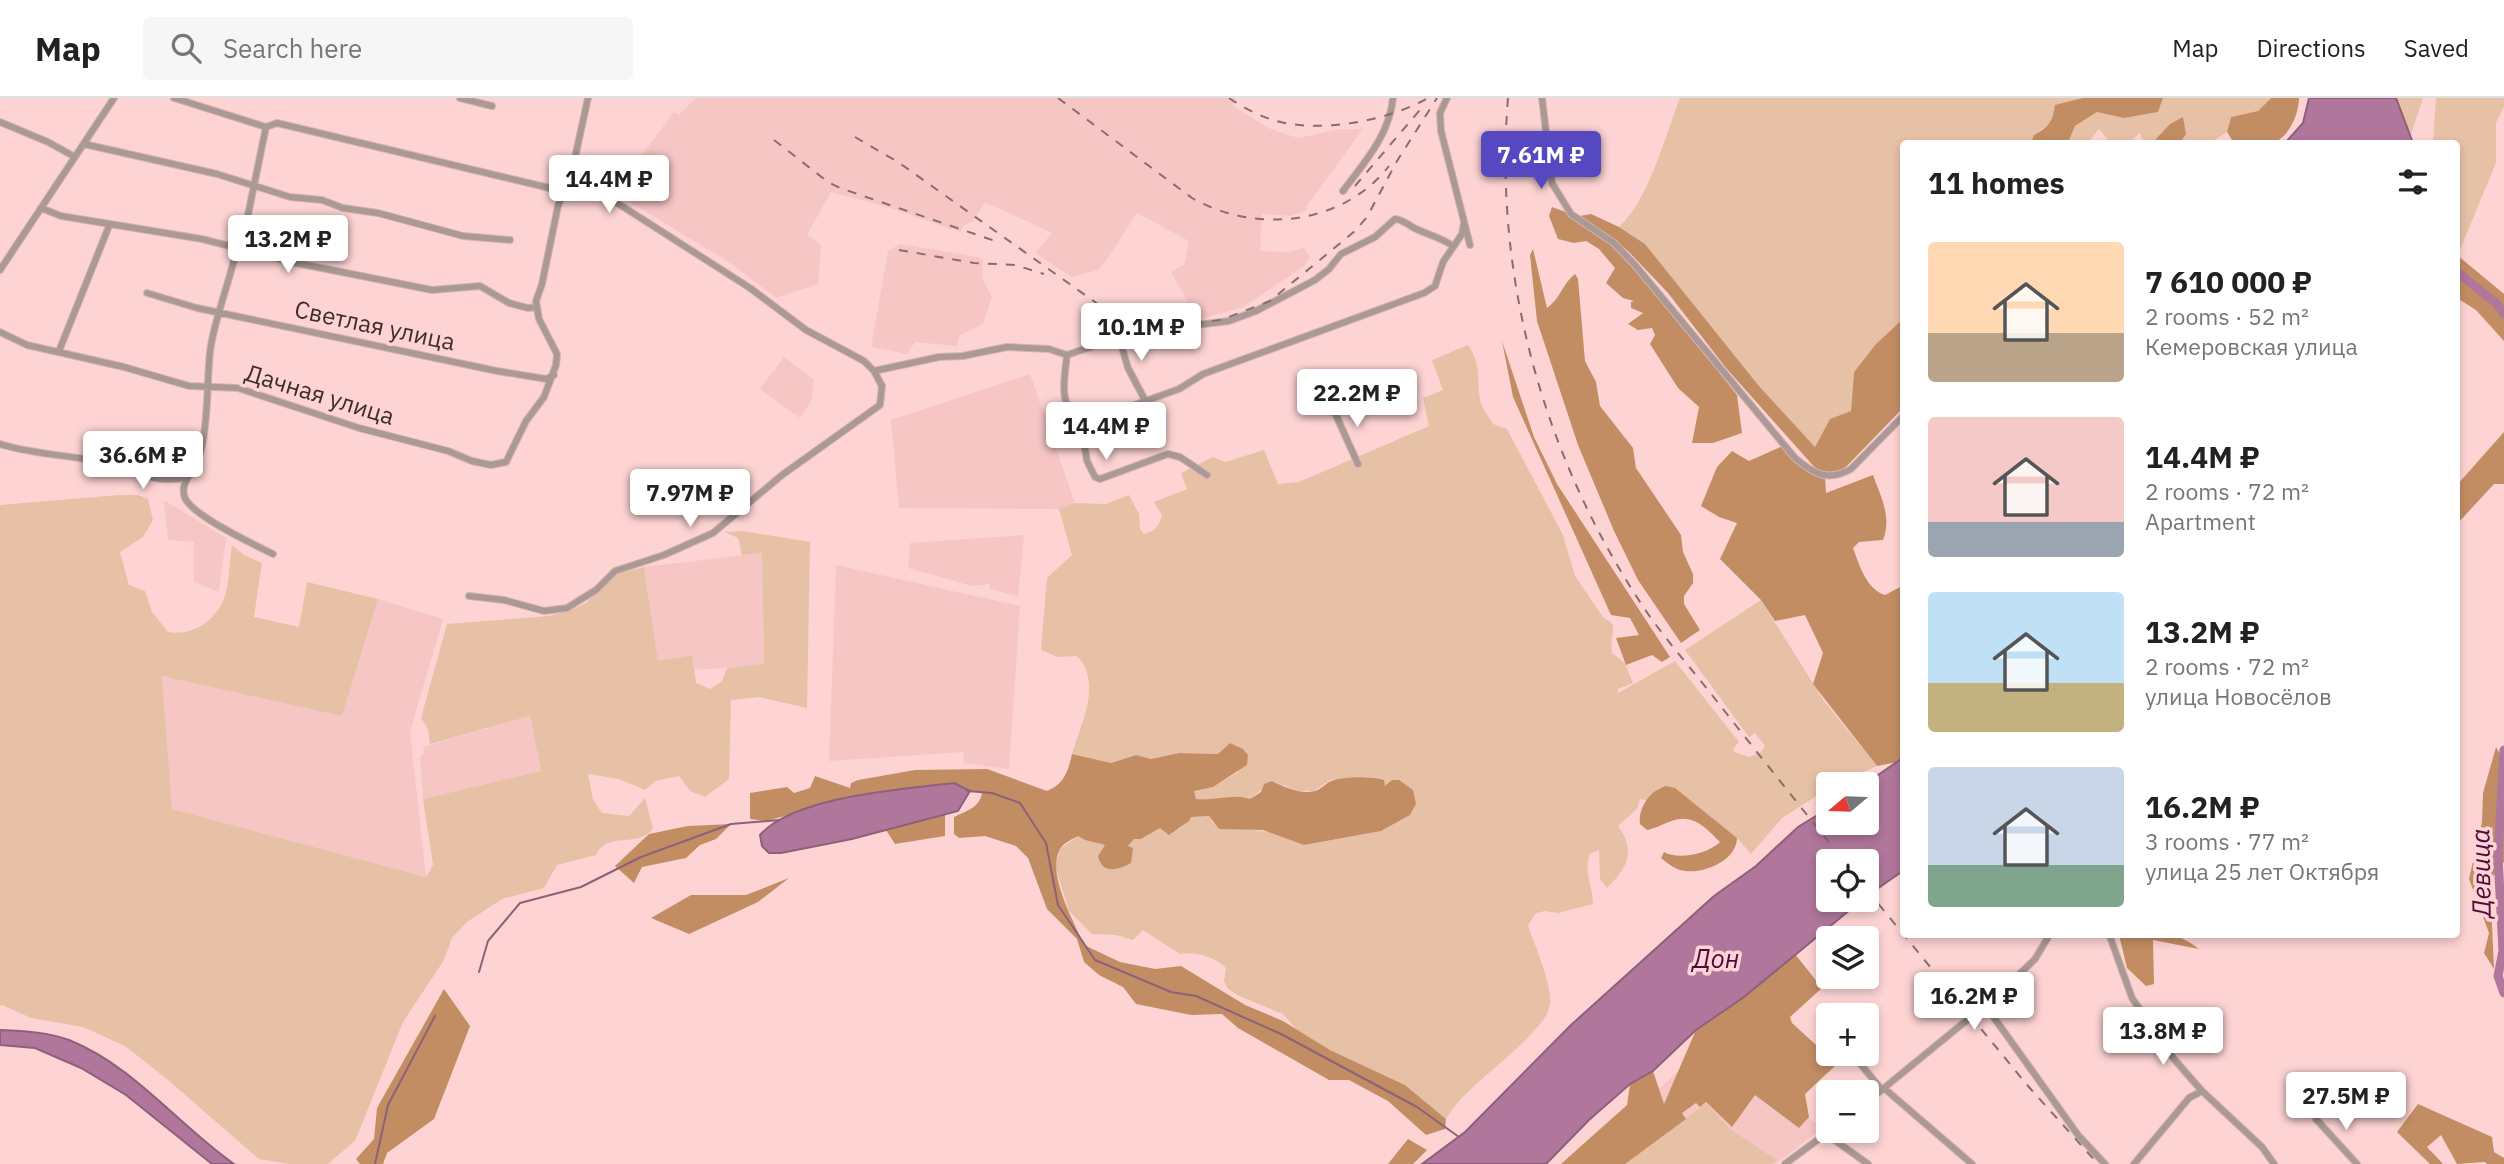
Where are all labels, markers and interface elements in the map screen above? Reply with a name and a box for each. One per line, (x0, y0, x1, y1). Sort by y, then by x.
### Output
search box (143, 17, 633, 80)
text: Map (35, 27, 101, 70)
icon: search (167, 29, 205, 67)
text: Search here (223, 31, 362, 65)
text: Map (2172, 32, 2218, 64)
text: Directions (2256, 32, 2366, 64)
text: Saved (2404, 32, 2469, 64)
pin: 7.61M ₽ (1476, 132, 1606, 191)
text: 7.61M ₽ (1497, 139, 1585, 169)
pin: 14.4M ₽ (544, 156, 674, 215)
text: 14.4M ₽ (565, 163, 653, 193)
text: 11 homes (1928, 163, 2065, 202)
icon: filters (2394, 163, 2432, 201)
pin: 13.2M ₽ (223, 216, 353, 275)
text: 13.2M ₽ (244, 223, 332, 253)
text: 7 610 000 ₽ (2145, 262, 2312, 301)
icon: home (1984, 270, 2068, 354)
street label: Светлая улица (292, 292, 458, 358)
text: 2 rooms · 52 m² (2145, 301, 2309, 331)
pin: 10.1M ₽ (1076, 303, 1206, 363)
text: 10.1M ₽ (1097, 311, 1185, 341)
text: Кемеровская улица (2145, 331, 2358, 361)
street label: Дачная улица (241, 356, 399, 432)
pin: 22.2M ₽ (1292, 370, 1422, 429)
text: 22.2M ₽ (1313, 377, 1401, 407)
pin: 14.4M ₽ (1041, 402, 1171, 462)
text: 14.4M ₽ (1062, 410, 1150, 440)
pin: 36.6M ₽ (78, 432, 208, 491)
text: 14.4M ₽ (2145, 437, 2260, 476)
text: 36.6M ₽ (99, 439, 187, 469)
icon: home (1984, 445, 2068, 529)
pin: 7.97M ₽ (625, 470, 755, 529)
text: 2 rooms · 72 m² (2145, 476, 2309, 506)
text: 7.97M ₽ (646, 477, 734, 507)
text: Apartment (2145, 506, 2256, 536)
text: 13.2M ₽ (2145, 612, 2260, 651)
icon: home (1984, 620, 2068, 704)
text: 2 rooms · 72 m² (2145, 651, 2309, 681)
text: улица Новосёлов (2145, 681, 2332, 711)
north arrow (1816, 772, 1880, 835)
map controls (1816, 772, 1879, 1143)
text: 16.2M ₽ (2145, 787, 2260, 826)
icon: home (1984, 795, 2068, 879)
text: 3 rooms · 77 m² (2145, 826, 2309, 856)
water label: Девица (2462, 828, 2498, 920)
button: locate (1816, 849, 1879, 912)
text: улица 25 лет Октября (2145, 856, 2379, 886)
button: layers (1816, 926, 1879, 989)
water label: Дон (1691, 941, 1739, 975)
pin: 16.2M ₽ (1909, 972, 2039, 1032)
text: 16.2M ₽ (1930, 980, 2018, 1010)
button: + (1816, 1003, 1879, 1066)
pin: 13.8M ₽ (2098, 1007, 2228, 1067)
text: 13.8M ₽ (2119, 1015, 2207, 1045)
pin: 27.5M ₽ (2281, 1072, 2411, 1132)
button: − (1816, 1080, 1879, 1143)
text: 27.5M ₽ (2302, 1080, 2390, 1110)

